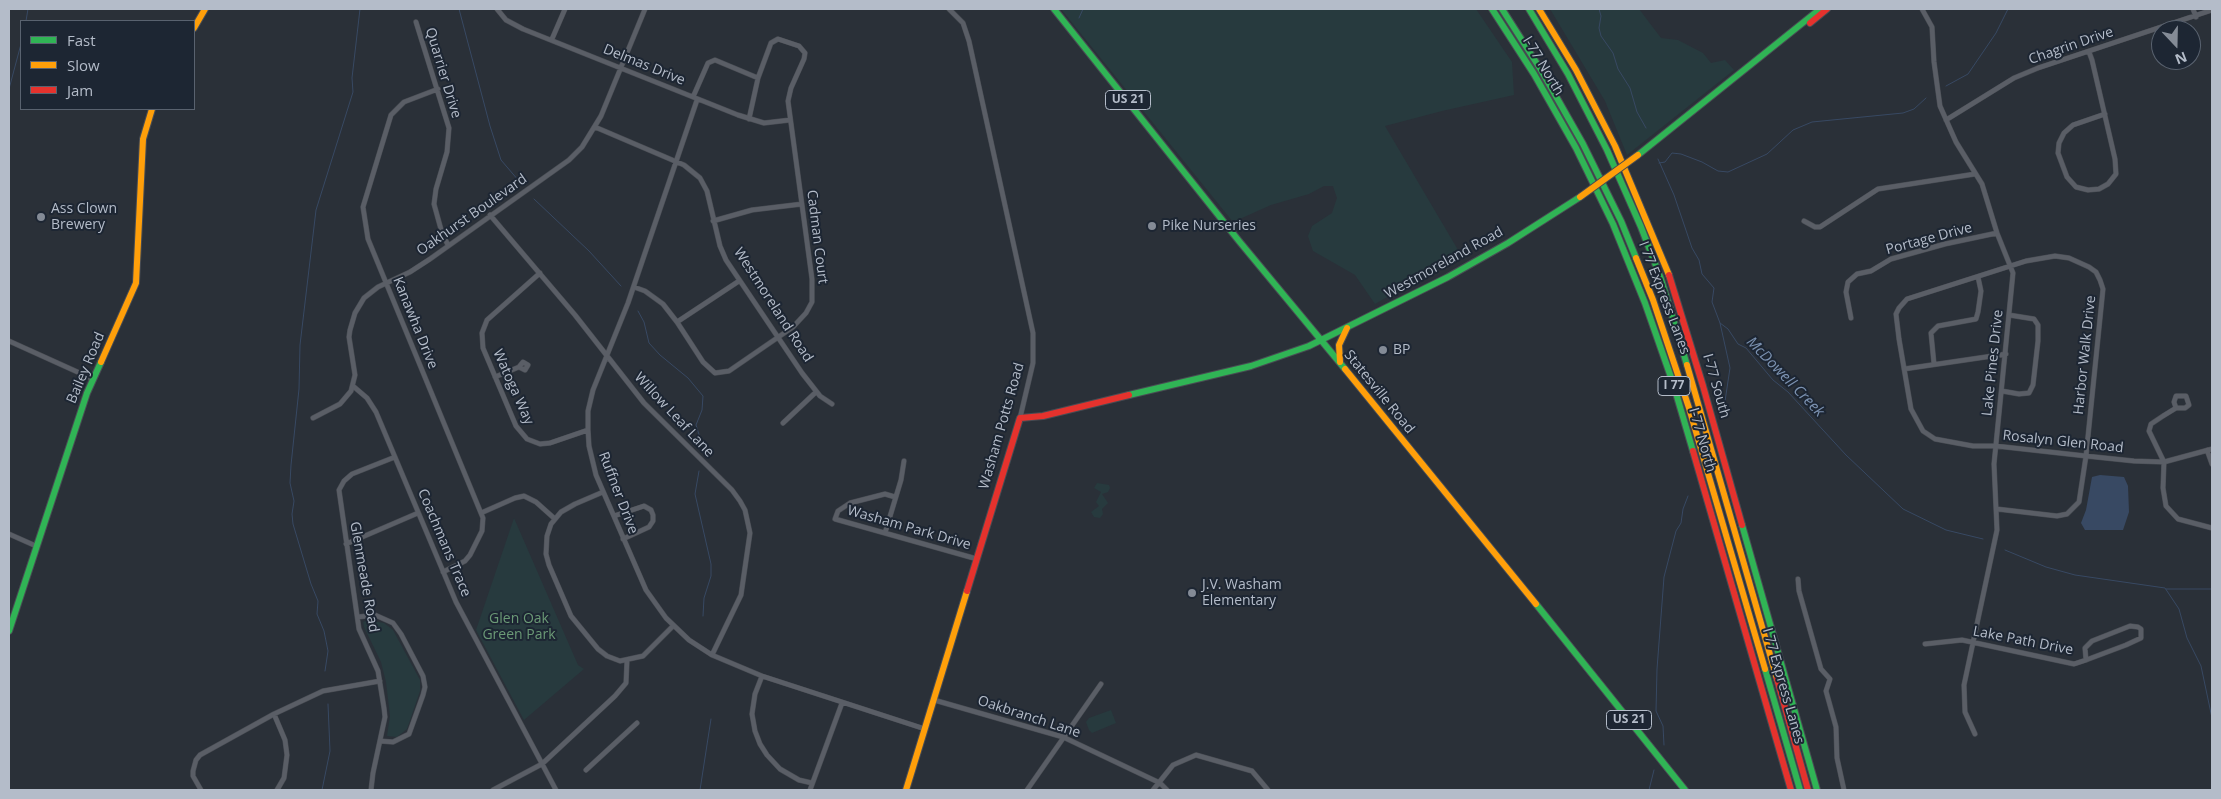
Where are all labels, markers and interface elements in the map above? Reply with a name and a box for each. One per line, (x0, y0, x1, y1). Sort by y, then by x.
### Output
legend (20, 20, 195, 110)
north arrow (2151, 20, 2201, 70)
street label: Chagrin Drive (2026, 24, 2116, 68)
street label: Quarrier Drive (421, 26, 465, 120)
text: Fast (67, 30, 96, 50)
street label: I-77 North (1519, 33, 1567, 99)
street label: Delmas Drive (601, 41, 687, 89)
text: N (2172, 48, 2190, 69)
text: Slow (67, 55, 100, 75)
text: Jam (67, 80, 93, 100)
road number: US 21 (1106, 90, 1150, 110)
street label: Oakhurst Boulevard (414, 171, 530, 259)
street label: Cadman Court (803, 189, 831, 285)
place label: Ass Clown Brewery (51, 201, 117, 233)
marker: Ass Clown Brewery (35, 211, 47, 223)
place label: Pike Nurseries (1162, 218, 1256, 234)
street label: Portage Drive (1884, 219, 1974, 259)
marker: Pike Nurseries (1146, 220, 1158, 232)
street label: Westmoreland Road (1382, 223, 1506, 303)
street label: I 77 Express Lanes (1635, 239, 1693, 357)
street label: Westmoreland Road (730, 245, 816, 365)
street label: Kanawha Drive (389, 274, 441, 372)
street label: Harbor Walk Drive (2070, 295, 2100, 415)
street label: Lake Pines Drive (1979, 309, 2007, 417)
street label: Bailey Road (63, 330, 109, 406)
water label: McDowell Creek (1742, 333, 1828, 421)
place label: BP (1393, 342, 1410, 358)
marker: BP (1377, 344, 1389, 356)
street label: Watoga Way (489, 347, 537, 427)
street label: Statesville Road (1340, 347, 1418, 437)
street label: I-77 South (1699, 352, 1733, 420)
street label: Washam Potts Road (976, 361, 1028, 491)
street label: Willow Leaf Lane (631, 369, 717, 461)
road number: I 77 (1658, 376, 1690, 396)
street label: I-77 North (1685, 406, 1719, 474)
street label: Rosalyn Glen Road (2002, 427, 2124, 457)
street label: Ruffner Drive (595, 450, 641, 536)
street label: Coachmans Trace (414, 486, 474, 600)
street label: Washam Park Drive (845, 502, 973, 554)
street label: Glenmeade Road (346, 520, 382, 634)
place label: J.V. Washam Elementary (1202, 577, 1282, 610)
marker: J.V. Washam Elementary (1186, 587, 1198, 599)
park label: Glen Oak Green Park (482, 611, 556, 644)
street label: Lake Path Drive (1972, 623, 2074, 659)
street label: I 77 Express Lanes (1758, 626, 1808, 746)
street label: Oakbranch Lane (975, 692, 1083, 742)
road number: US 21 (1606, 710, 1652, 730)

